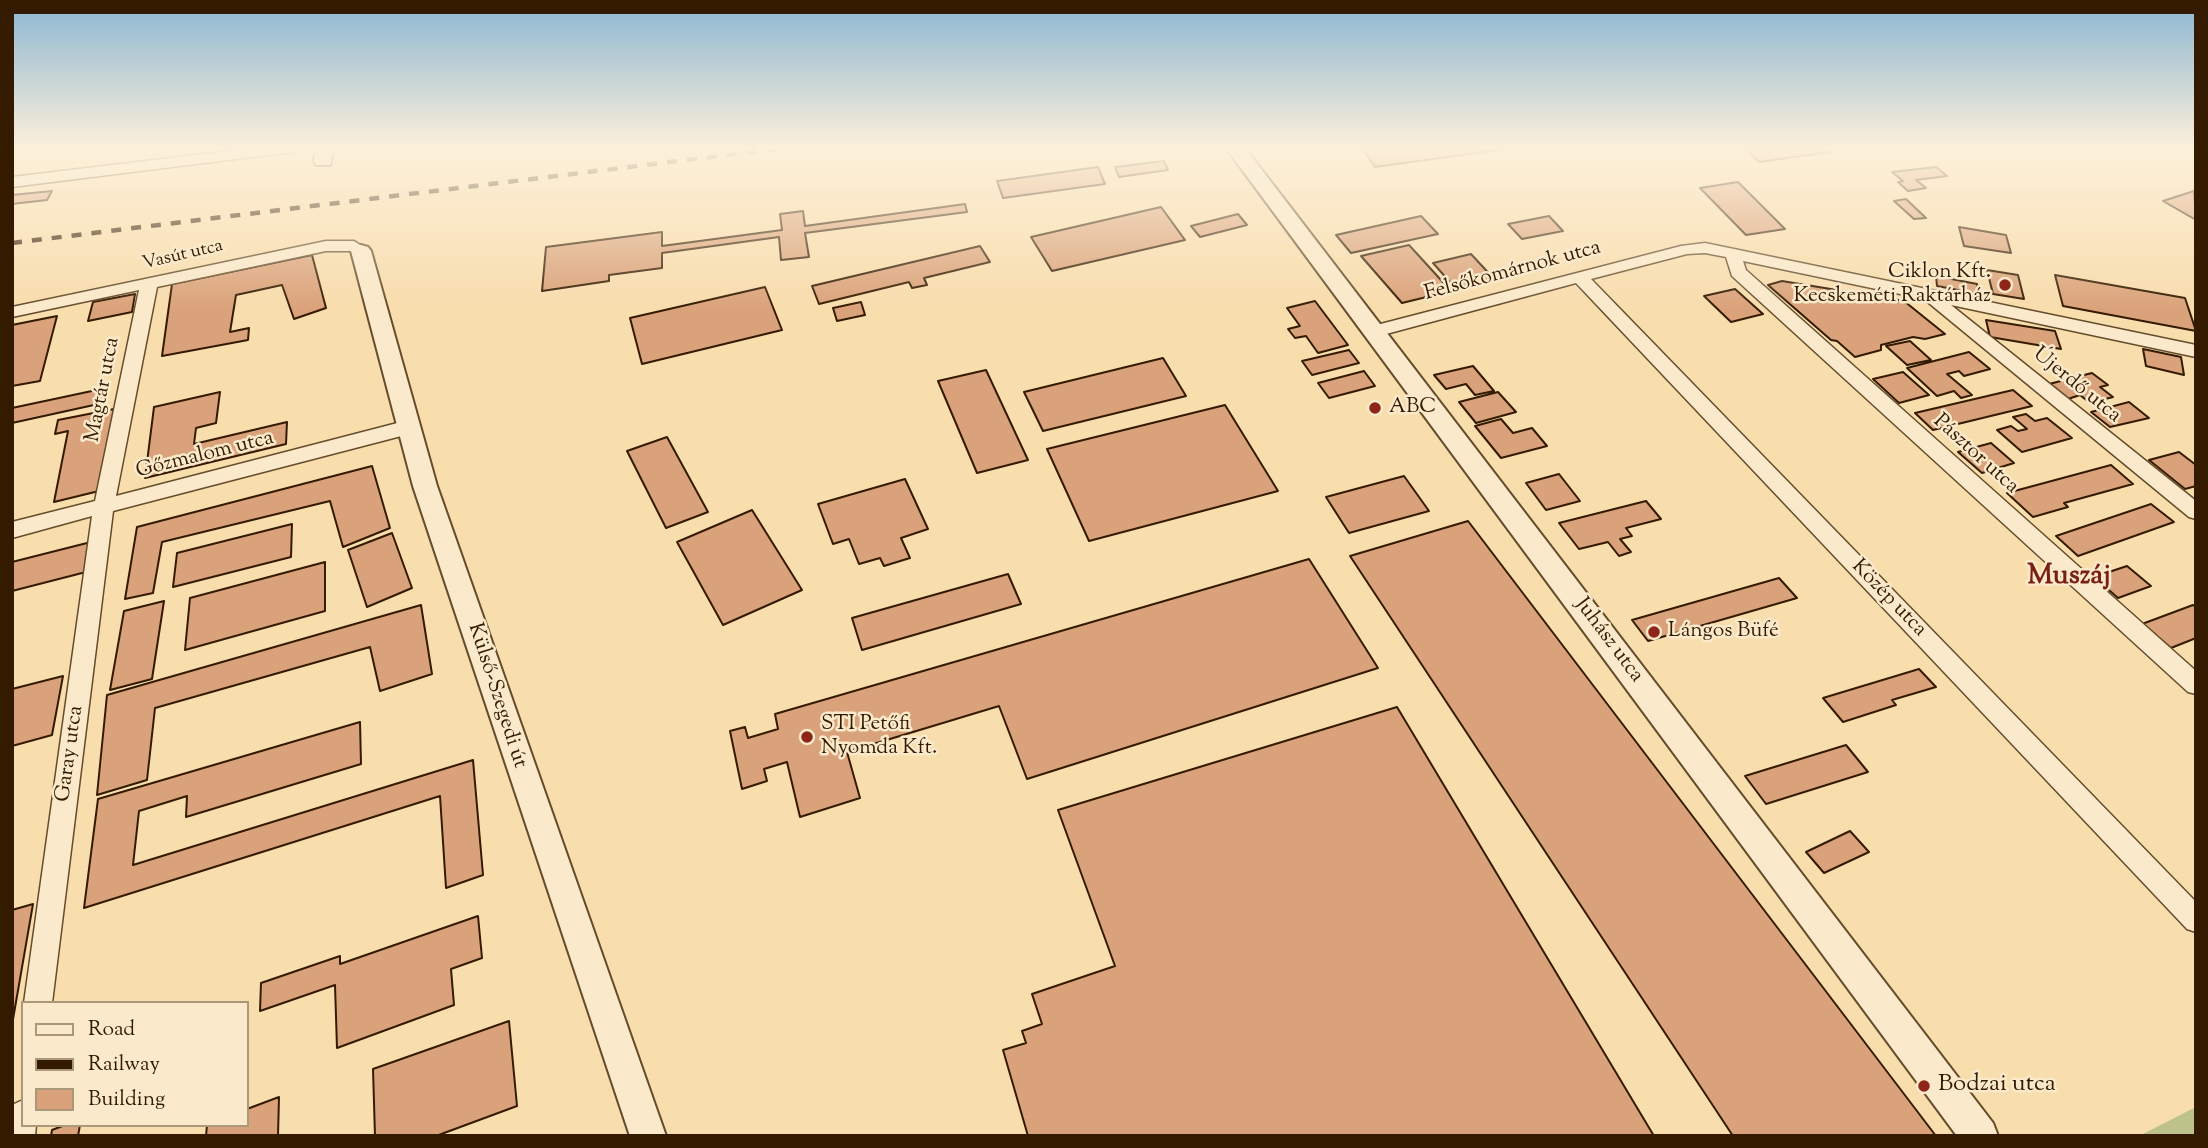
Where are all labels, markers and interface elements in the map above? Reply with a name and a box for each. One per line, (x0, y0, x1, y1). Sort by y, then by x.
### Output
street label: Vasút utca (141, 236, 225, 276)
street label: Felsőkomárnok utca (1422, 236, 1604, 308)
place label: Ciklon Kft. Kecskeméti Raktárház (1794, 260, 1991, 310)
marker: Ciklon Kft. Kecskeméti Raktárház (1997, 277, 2013, 293)
street label: Magtár utca (81, 335, 127, 445)
street label: Újerdő utca (2027, 343, 2125, 429)
place label: ABC (1389, 395, 1436, 421)
marker: ABC (1367, 400, 1383, 416)
street label: Pásztor utca (1927, 410, 2023, 500)
street label: Gőzmalom utca (134, 427, 276, 485)
street label: Közép utca (1845, 555, 1931, 643)
district label: Muszáj (2027, 561, 2111, 595)
street label: Juhász utca (1568, 594, 1648, 688)
place label: Lángos Büfé (1668, 619, 1779, 645)
street label: Külső-Szegedi út (461, 620, 531, 772)
marker: Lángos Büfé (1646, 624, 1662, 640)
street label: Garay utca (52, 704, 90, 804)
place label: STI Petőfi Nyomda Kft. (821, 712, 937, 762)
marker: STI Petőfi Nyomda Kft. (799, 729, 815, 745)
legend (21, 1001, 248, 1127)
text: Road (88, 1015, 135, 1045)
text: Railway (88, 1050, 160, 1080)
place label: Bodzai utca (1938, 1072, 2056, 1100)
marker: Bodzai utca (1916, 1078, 1932, 1094)
text: Building (88, 1085, 165, 1115)

